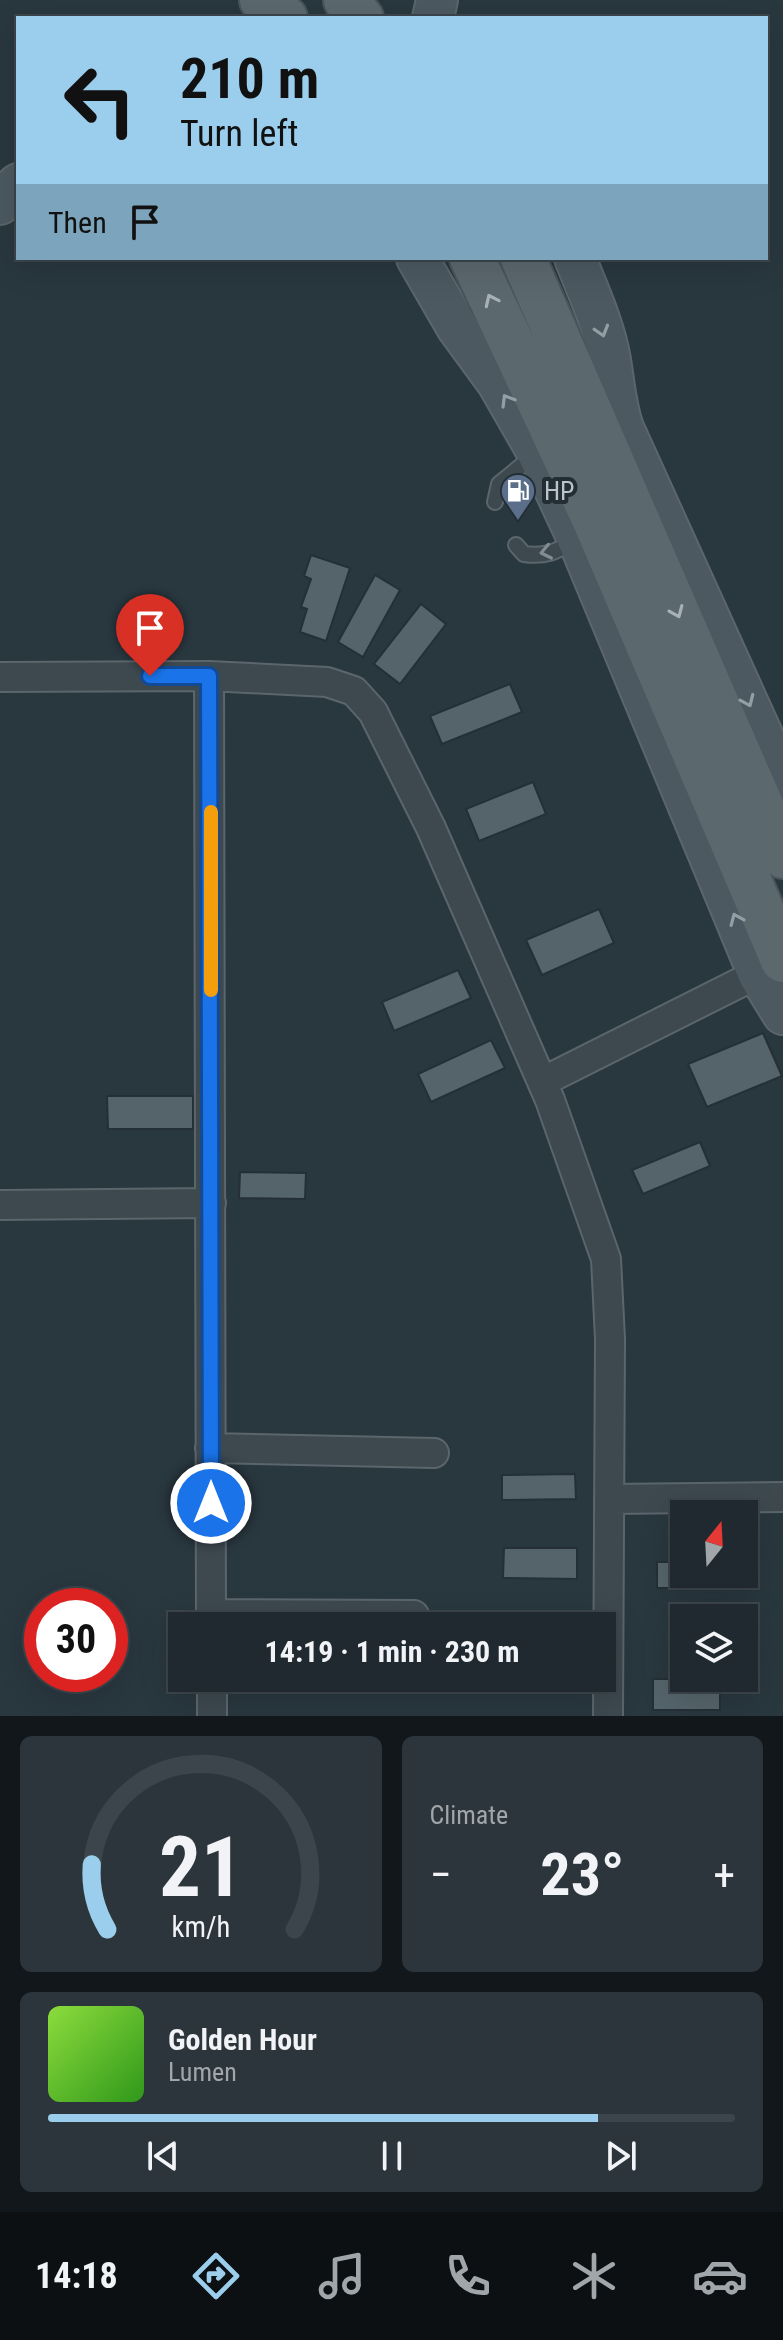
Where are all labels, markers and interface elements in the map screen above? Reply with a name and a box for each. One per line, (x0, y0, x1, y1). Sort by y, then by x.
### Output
text: 210 m (180, 46, 319, 112)
icon: left (48, 48, 152, 152)
text: Turn left (180, 113, 298, 155)
icon: arrive (123, 200, 167, 244)
text: Then (48, 205, 107, 240)
one-way arrow (485, 294, 501, 308)
one-way arrow (593, 324, 609, 338)
one-way arrow (502, 394, 517, 409)
fuel station icon: HP (499, 472, 537, 522)
place label: HP (544, 476, 575, 506)
one-way arrow (540, 543, 553, 560)
pin (116, 594, 184, 676)
one-way arrow (667, 604, 683, 618)
icon: arrive (128, 606, 172, 650)
one-way arrow (738, 693, 754, 708)
one-way arrow (729, 913, 745, 927)
position arrow (169, 1461, 253, 1545)
north arrow (670, 1500, 758, 1588)
map controls (670, 1500, 758, 1692)
speed limit sign: 30 (24, 1588, 128, 1692)
button: layers (670, 1604, 758, 1692)
text: 14:19 · 1 min · 230 m (265, 1634, 519, 1669)
text: Climate (430, 1800, 508, 1830)
text: 21 (159, 1819, 243, 1916)
text: 23° (540, 1839, 624, 1910)
text: − (430, 1849, 452, 1901)
text: + (713, 1849, 735, 1901)
text: km/h (171, 1910, 230, 1944)
text: Golden Hour (168, 2022, 317, 2057)
text: Lumen (168, 2057, 237, 2087)
icon: previous (141, 2134, 185, 2178)
icon: pause (370, 2134, 414, 2178)
icon: next (599, 2134, 643, 2178)
icon: directions (188, 2248, 244, 2304)
icon: music (314, 2248, 370, 2304)
icon: phone (440, 2248, 496, 2304)
icon: climate (566, 2248, 622, 2304)
icon: car (692, 2248, 748, 2304)
text: 14:18 (35, 2255, 118, 2297)

